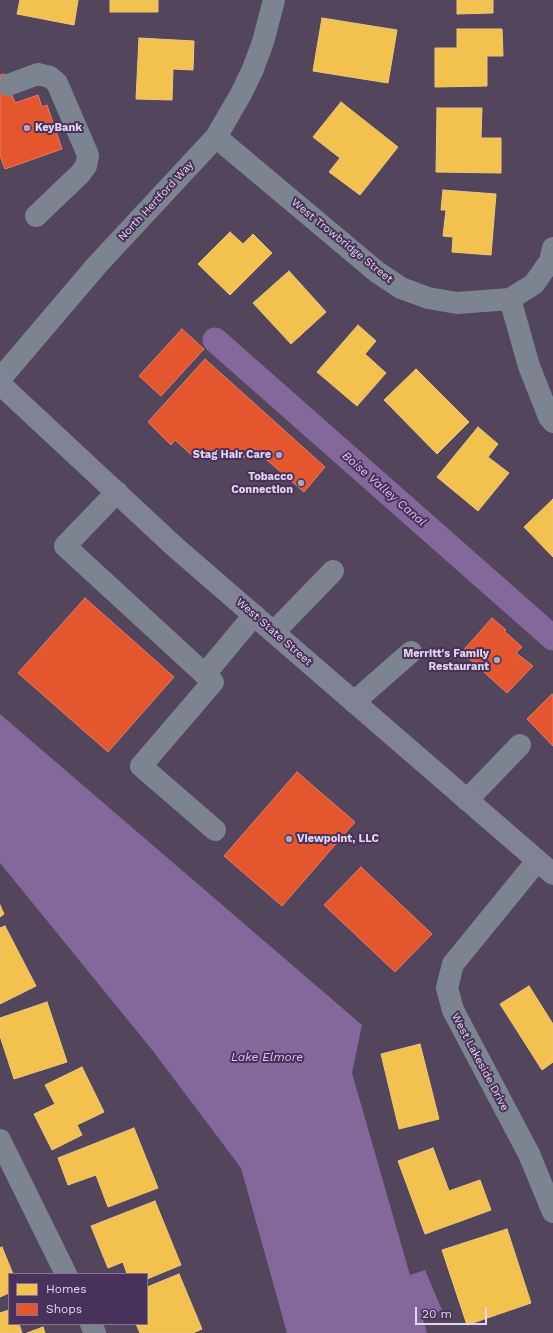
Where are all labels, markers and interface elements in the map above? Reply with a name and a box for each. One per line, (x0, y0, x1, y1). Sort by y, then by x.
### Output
place label: KeyBank (35, 121, 82, 135)
marker: KeyBank (22, 123, 32, 133)
street label: North Hertford Way (116, 158, 196, 244)
street label: West Trowbridge Street (289, 196, 395, 286)
place label: Stag Hair Care (193, 448, 271, 462)
water label: Boise Valley Canal (339, 449, 429, 529)
marker: Stag Hair Care (274, 450, 284, 460)
place label: Tobacco Connection (231, 470, 293, 496)
marker: Tobacco Connection (296, 478, 306, 488)
street label: West State Street (233, 595, 315, 669)
place label: Merritt's Family Restaurant (403, 647, 489, 673)
marker: Merritt's Family Restaurant (492, 655, 502, 665)
place label: Viewpoint, LLC (297, 832, 379, 846)
marker: Viewpoint, LLC (284, 834, 294, 844)
street label: West Lakeside Drive (449, 1011, 511, 1113)
water label: Lake Elmore (231, 1050, 303, 1064)
legend (8, 1273, 148, 1325)
text: Homes (46, 1282, 87, 1296)
scale bar (417, 1299, 489, 1325)
text: Shops (46, 1302, 82, 1316)
text: 20 m (422, 1307, 452, 1321)

